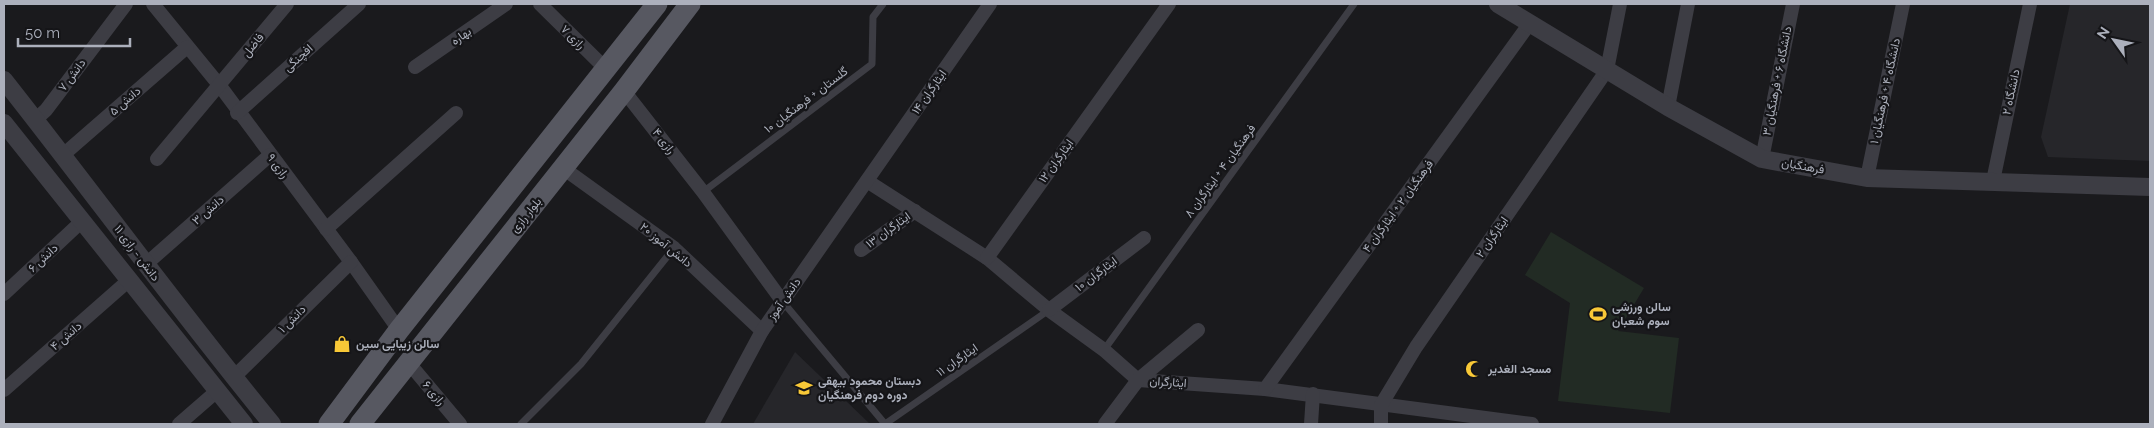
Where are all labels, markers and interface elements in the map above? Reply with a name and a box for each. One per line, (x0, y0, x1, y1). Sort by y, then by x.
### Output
scale bar (18, 15, 130, 47)
north arrow (2089, 15, 2139, 65)
street label: رازی ۷ (557, 22, 588, 53)
text: 50 m (25, 24, 60, 42)
street label: بهاره (448, 24, 474, 49)
text: N (2093, 24, 2113, 42)
street label: دانشگاه ۶ + فرهنگیان ۳ (1760, 25, 1796, 137)
street label: فاضل (239, 30, 268, 60)
street label: دانشگاه ۴ + فرهنگیان ۱ (1867, 37, 1904, 145)
street label: افچنگی (281, 41, 316, 75)
street label: دانش ۷ (55, 56, 90, 95)
street label: گلستان + فرهنگیان ۱۰ (761, 64, 851, 137)
street label: ایثارگران ۱۴ (909, 67, 950, 117)
street label: دانشگاه ۲ (1999, 68, 2023, 116)
street label: دانش ۵ (106, 83, 144, 119)
street label: فرهنگیان ۴ + ایثارگران ۸ (1181, 122, 1259, 221)
street label: رازی ۴ (649, 125, 678, 157)
street label: ایثارگران ۱۲ (1036, 137, 1077, 186)
street label: رازی ۹ (263, 151, 292, 182)
street label: فرهنگیان (1780, 155, 1826, 178)
street label: فرهنگیان ۲ + ایثارگران ۴ (1360, 157, 1437, 256)
street label: دانش ۳ (189, 192, 228, 228)
street label: بلوار رازی (508, 195, 545, 236)
street label: ایثارگران ۱۳ (863, 209, 914, 252)
street label: ایثارگران ۲ (1473, 214, 1512, 261)
street label: دانش آموز ۲۰ (637, 220, 695, 271)
street label: دانش - رازی ۱۱ (111, 222, 163, 285)
street label: دانش ۶ (25, 241, 62, 276)
street label: ایثارگران ۱۰ (1072, 254, 1120, 295)
street label: دانش آموز (764, 275, 805, 324)
place label: سالن ورزشی سوم شعبان (1612, 300, 1671, 329)
street label: دانش ۱ (275, 302, 310, 336)
sports icon: سالن ورزشی سوم شعبان (1588, 304, 1608, 324)
street label: دانش ۴ (48, 319, 85, 354)
shop icon: سالن زیبایی سین (332, 334, 352, 354)
place label: سالن زیبایی سین (356, 337, 440, 352)
street label: ایثارگران ۱۱ (934, 341, 981, 380)
mosque icon: مسجد الغدیر (1464, 359, 1484, 379)
place label: مسجد الغدیر (1487, 362, 1552, 377)
place label: دبستان محمود بیهقی دوره دوم فرهنگیان (818, 374, 921, 403)
street label: ایثارگران (1149, 374, 1187, 391)
street label: رازی ۶ (419, 378, 448, 409)
school or university icon: دبستان محمود بیهقی دوره دوم فرهنگیان (794, 378, 814, 398)

